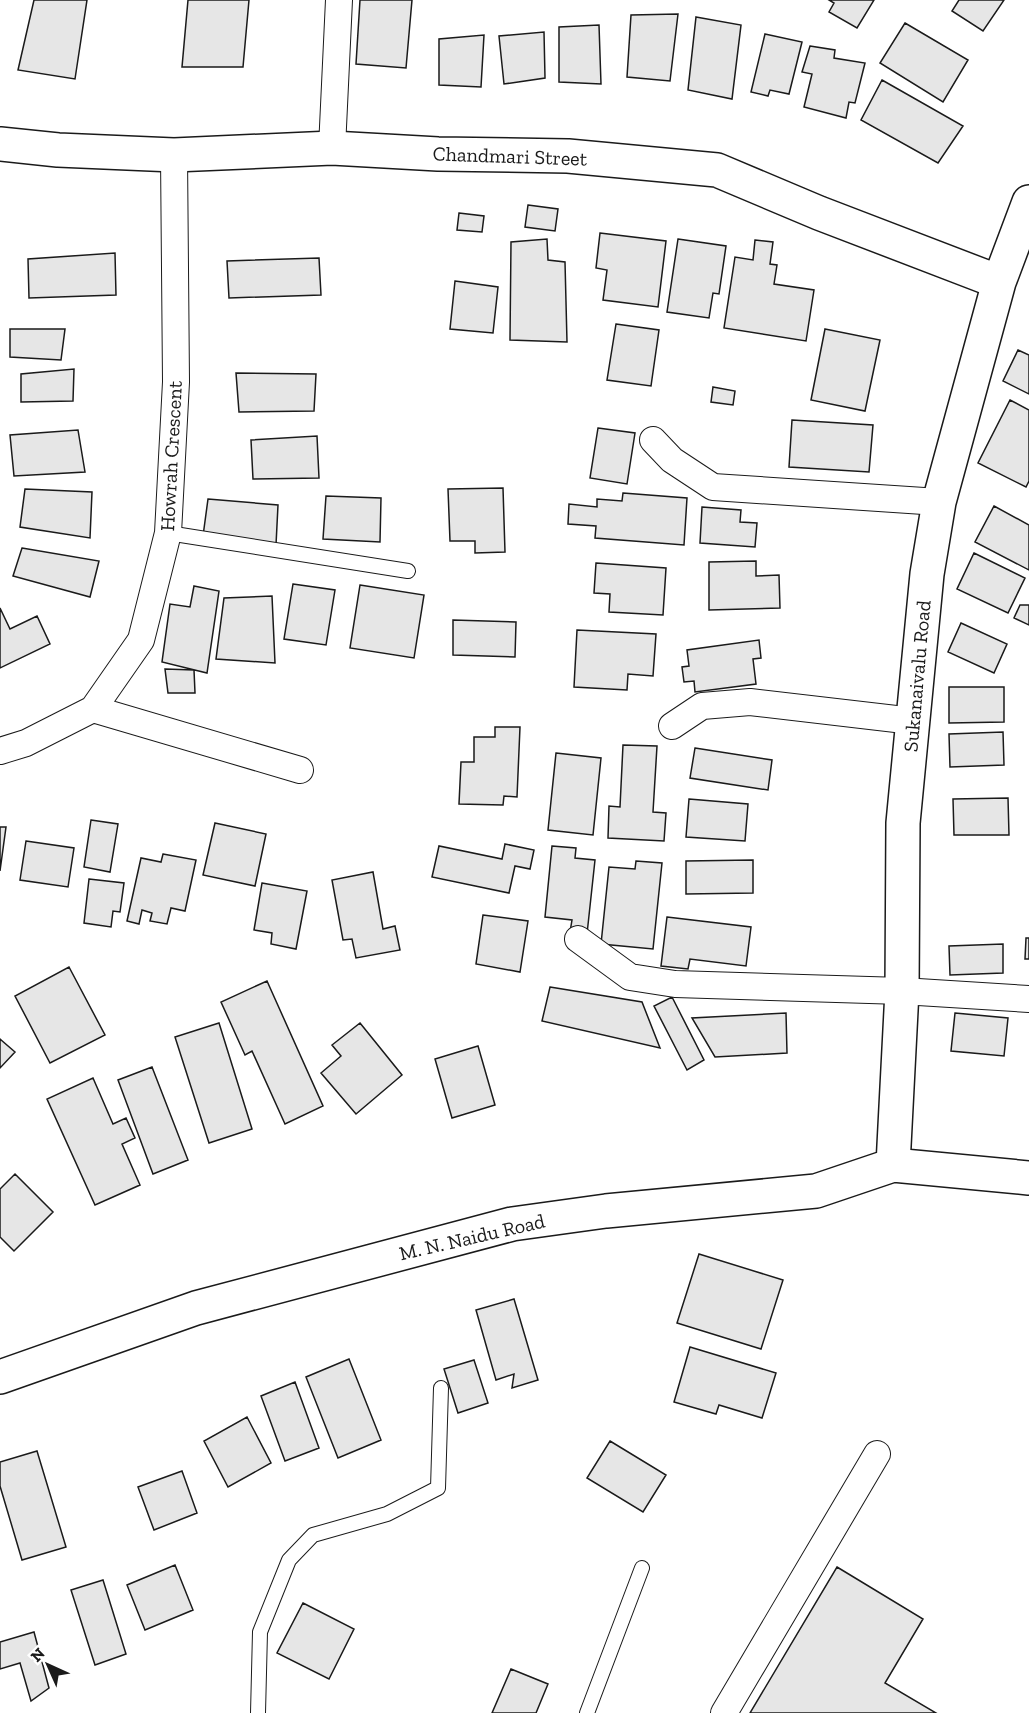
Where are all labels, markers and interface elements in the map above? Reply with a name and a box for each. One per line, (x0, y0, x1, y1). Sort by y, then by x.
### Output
street label: Chandmari Street (432, 141, 588, 171)
street label: Howrah Crescent (155, 380, 187, 532)
street label: Sukanaivalu Road (898, 599, 936, 753)
street label: M. N. Naidu Road (397, 1209, 547, 1265)
north arrow (18, 1635, 78, 1695)
text: N (27, 1644, 49, 1666)

